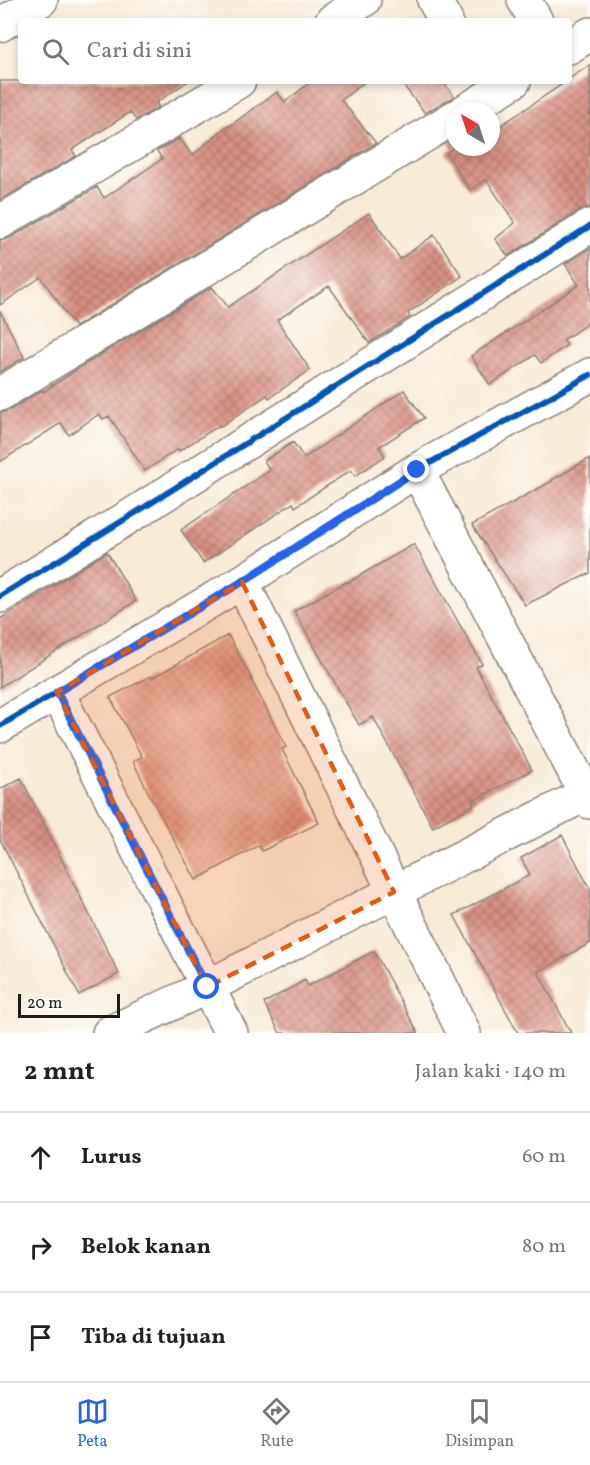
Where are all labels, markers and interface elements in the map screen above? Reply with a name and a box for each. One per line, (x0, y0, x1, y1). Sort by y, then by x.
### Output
search box (18, 18, 572, 84)
icon: search (39, 35, 72, 68)
text: Cari di sini (87, 36, 192, 67)
north arrow (446, 102, 500, 156)
route end (403, 456, 429, 482)
route start (193, 973, 219, 999)
scale bar (18, 991, 120, 1018)
text: 20 m (27, 993, 62, 1015)
text: 2 mnt (24, 1054, 95, 1090)
text: Jalan kaki · 140 m (415, 1058, 566, 1086)
icon: ahead (24, 1141, 57, 1174)
text: Lurus (81, 1142, 142, 1173)
text: 60 m (522, 1143, 566, 1171)
icon: right (24, 1231, 57, 1264)
text: Belok kanan (81, 1232, 211, 1263)
text: 80 m (522, 1233, 566, 1261)
icon: arrive (24, 1321, 57, 1354)
text: Tiba di tujuan (81, 1322, 226, 1353)
tab: Peta (76, 1395, 109, 1453)
tab: Rute (260, 1395, 294, 1453)
tab: Disimpan (445, 1395, 514, 1453)

